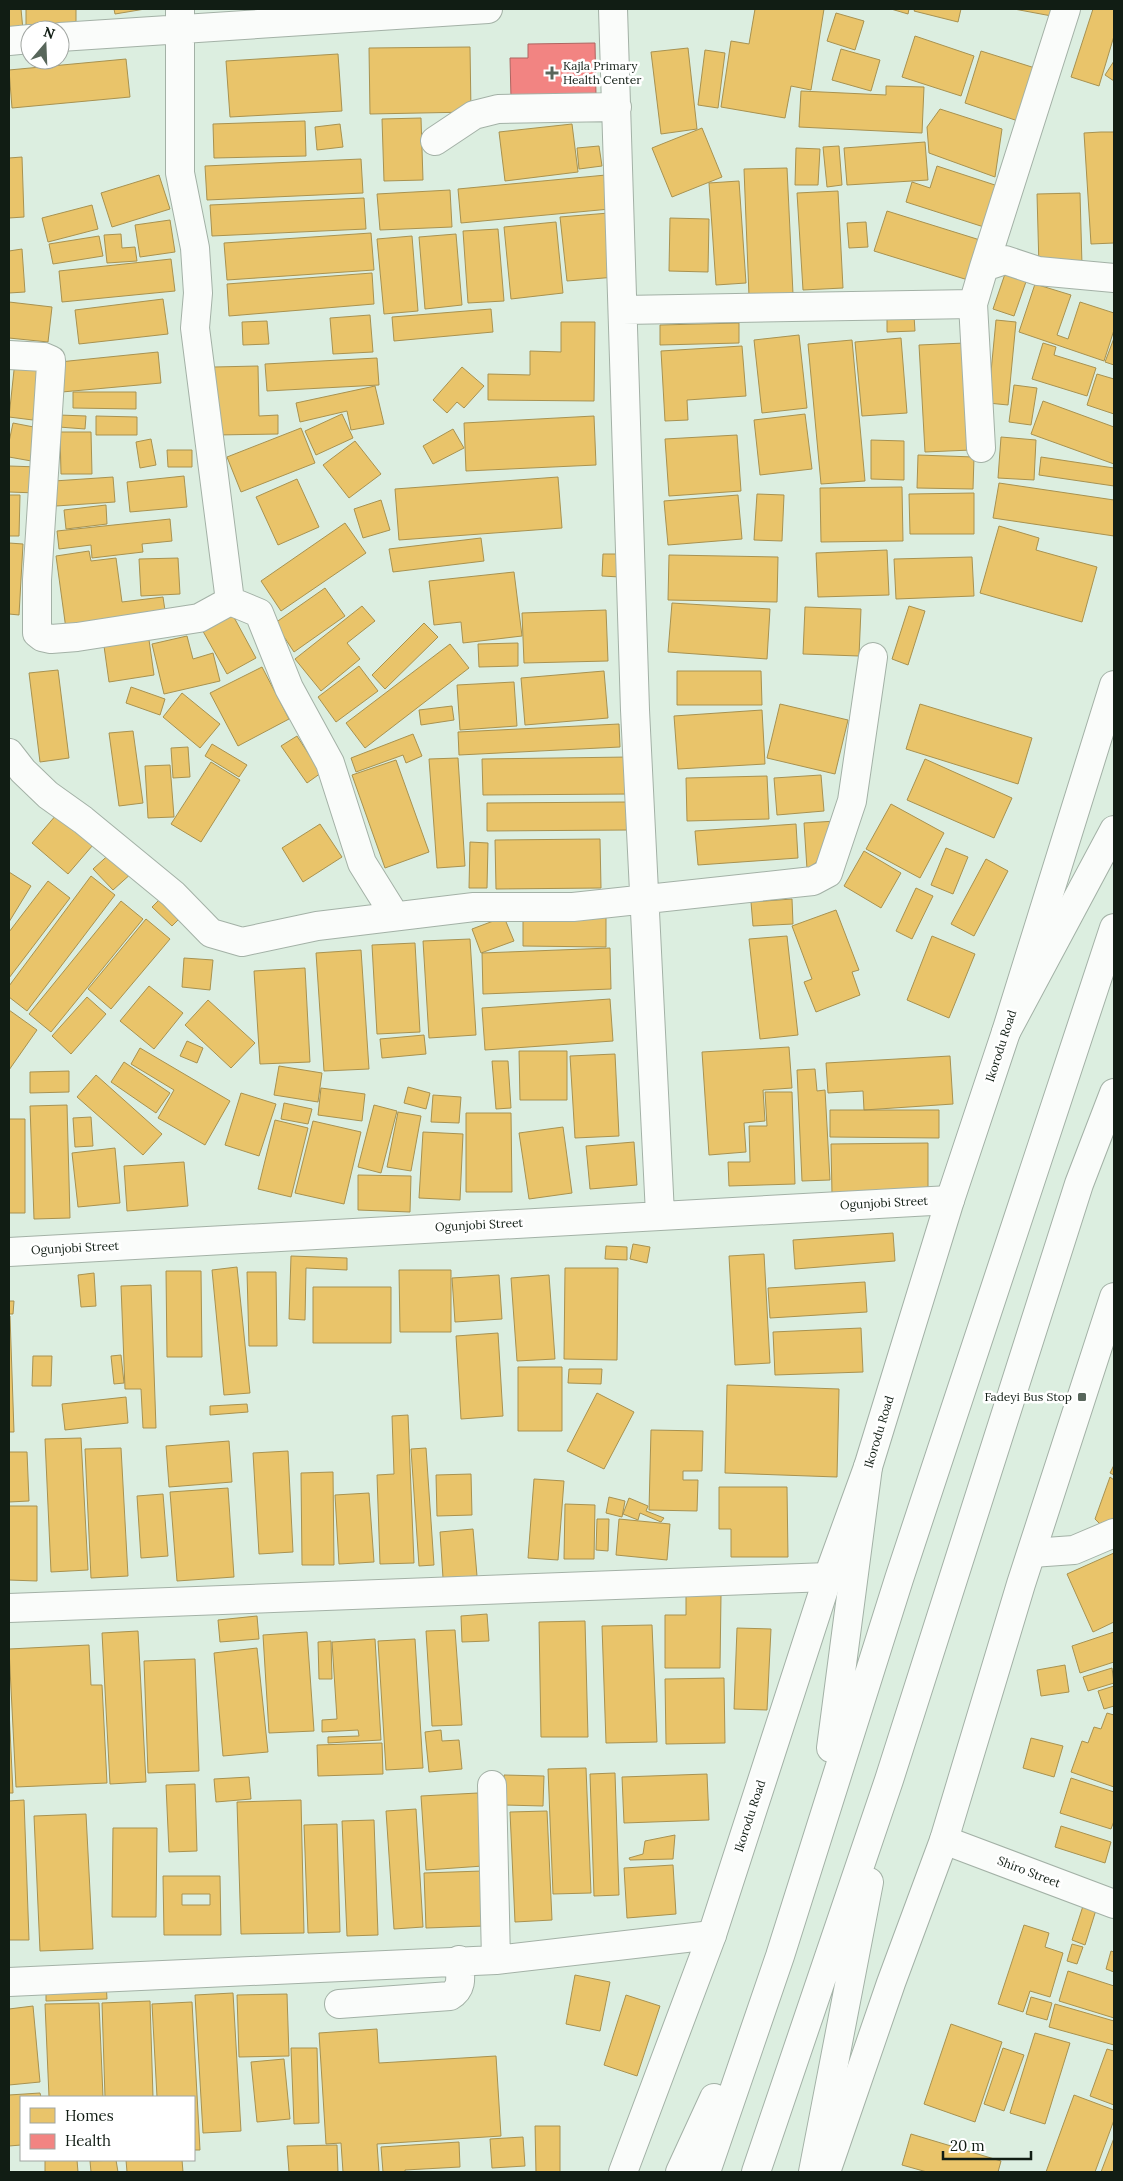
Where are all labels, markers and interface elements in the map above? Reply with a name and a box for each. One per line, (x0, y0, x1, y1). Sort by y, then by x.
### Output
north arrow (20, 20, 70, 70)
text: N (41, 22, 57, 43)
place label: Kajla Primary Health Center (563, 58, 642, 87)
marker: Kajla Primary Health Center (545, 66, 559, 80)
street label: Ikorodu Road (982, 1008, 1019, 1084)
street label: Ogunjobi Street (840, 1193, 929, 1212)
street label: Ogunjobi Street (435, 1215, 524, 1234)
street label: Ogunjobi Street (31, 1238, 120, 1257)
place label: Fadeyi Bus Stop (984, 1389, 1072, 1404)
marker: Fadeyi Bus Stop (1076, 1391, 1088, 1403)
street label: Ikorodu Road (860, 1394, 897, 1470)
street label: Ikorodu Road (731, 1778, 768, 1854)
street label: Shiro Street (995, 1853, 1063, 1891)
legend (20, 2096, 195, 2161)
text: Homes (65, 2106, 114, 2125)
scale bar (943, 2128, 1030, 2160)
text: Health (65, 2131, 111, 2150)
text: 20 m (950, 2136, 985, 2155)

